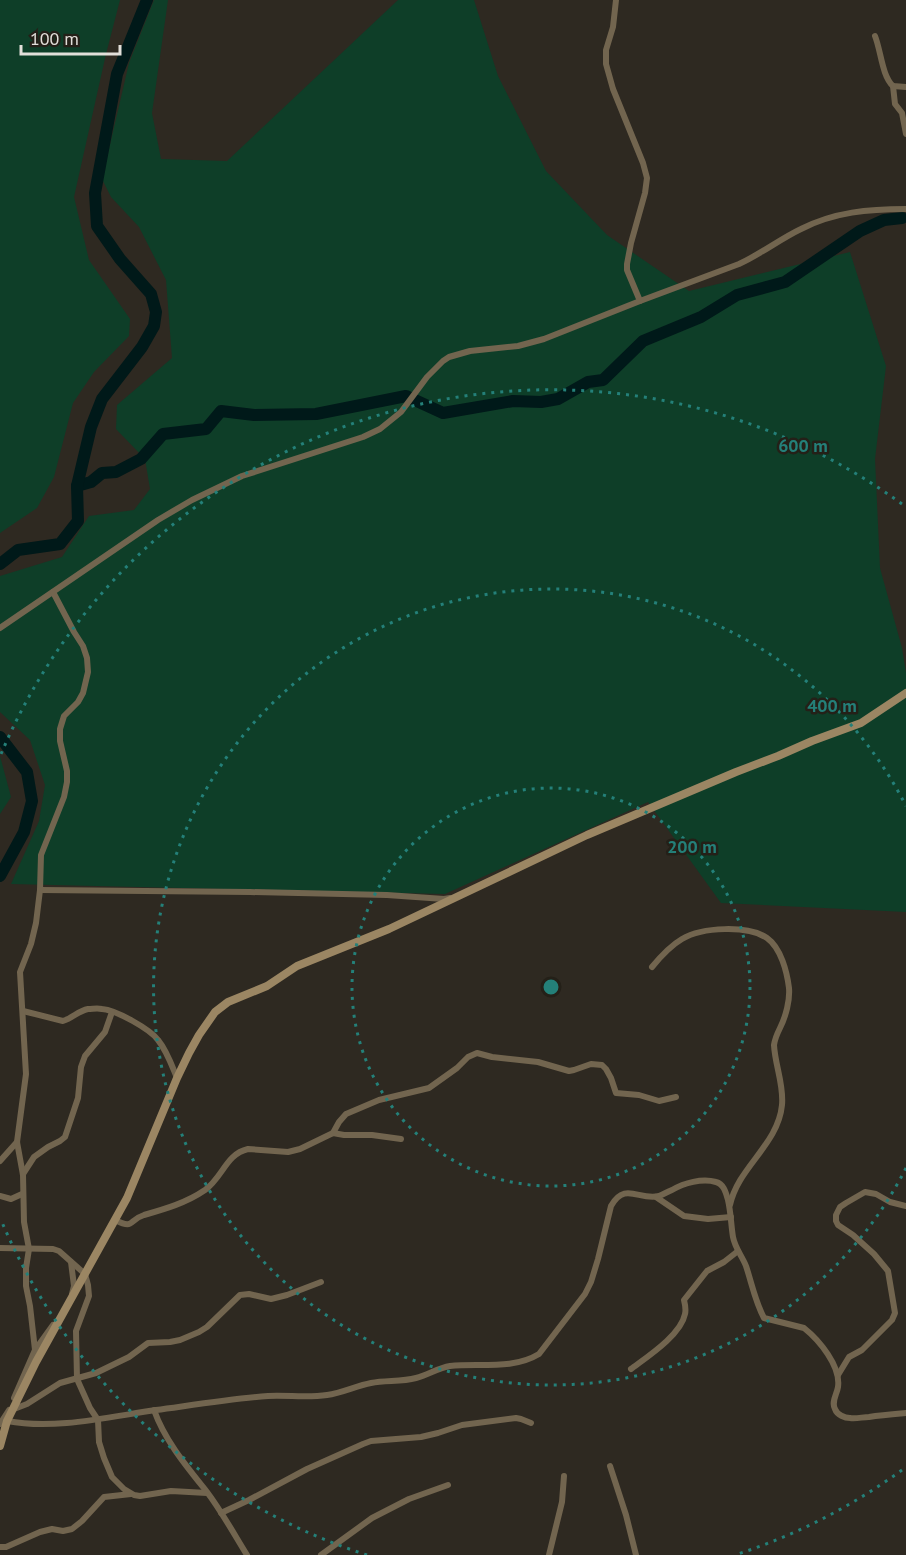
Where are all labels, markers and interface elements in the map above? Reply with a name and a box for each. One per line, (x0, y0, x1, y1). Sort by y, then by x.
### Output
scale bar (21, 18, 120, 56)
text: 100 m (30, 27, 79, 50)
text: 600 m (778, 434, 828, 457)
text: 400 m (807, 694, 857, 717)
text: 200 m (667, 835, 717, 858)
centre of rings (541, 977, 561, 997)

